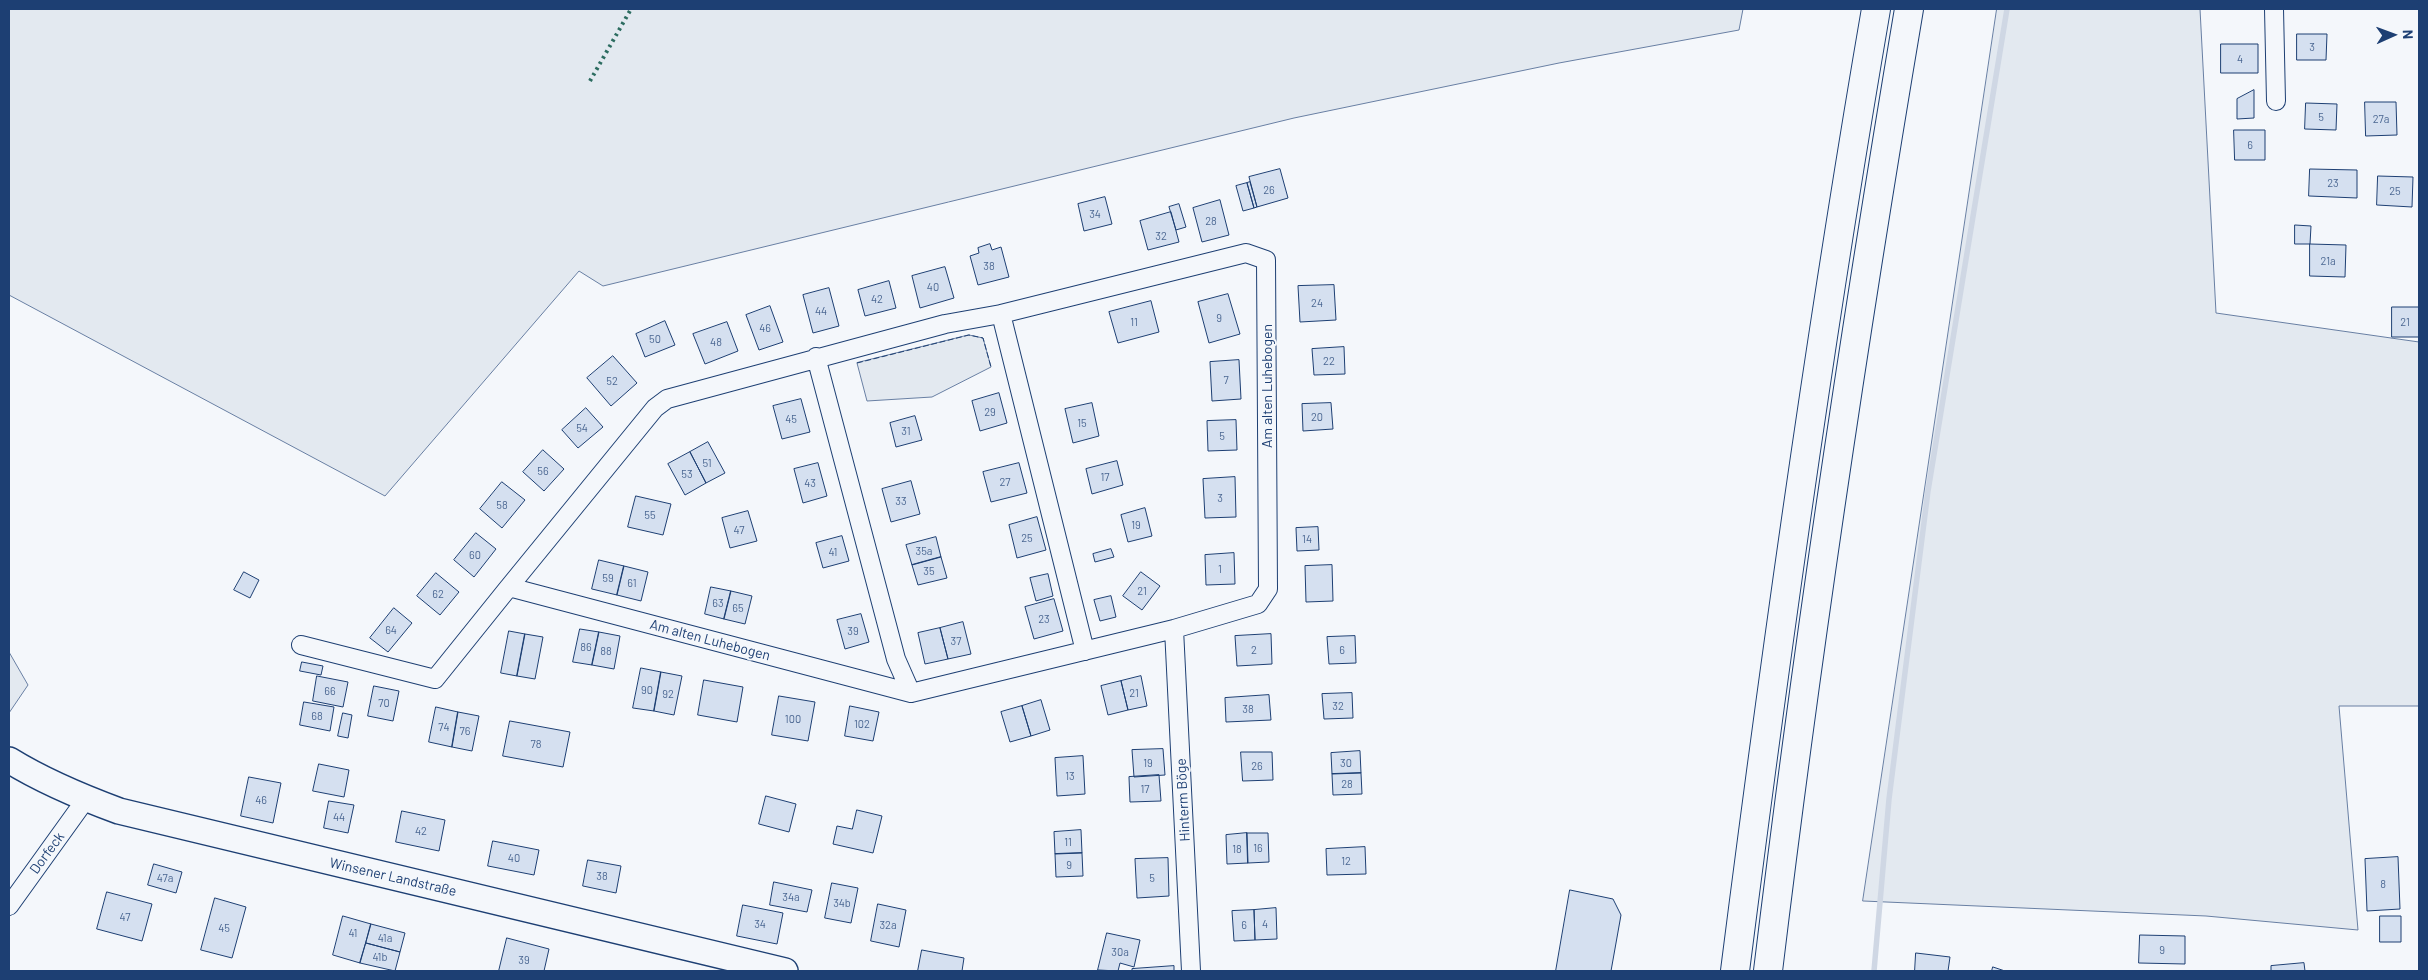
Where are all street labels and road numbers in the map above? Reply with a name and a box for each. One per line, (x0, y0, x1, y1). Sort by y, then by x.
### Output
street label: Am alten Luhebogen (1259, 324, 1275, 448)
street label: Am alten Luhebogen (648, 616, 772, 664)
street label: Hinterm Böge (1172, 758, 1194, 842)
street label: Dorfeck (26, 829, 68, 877)
street label: Winsener Landstraße (328, 854, 458, 900)

